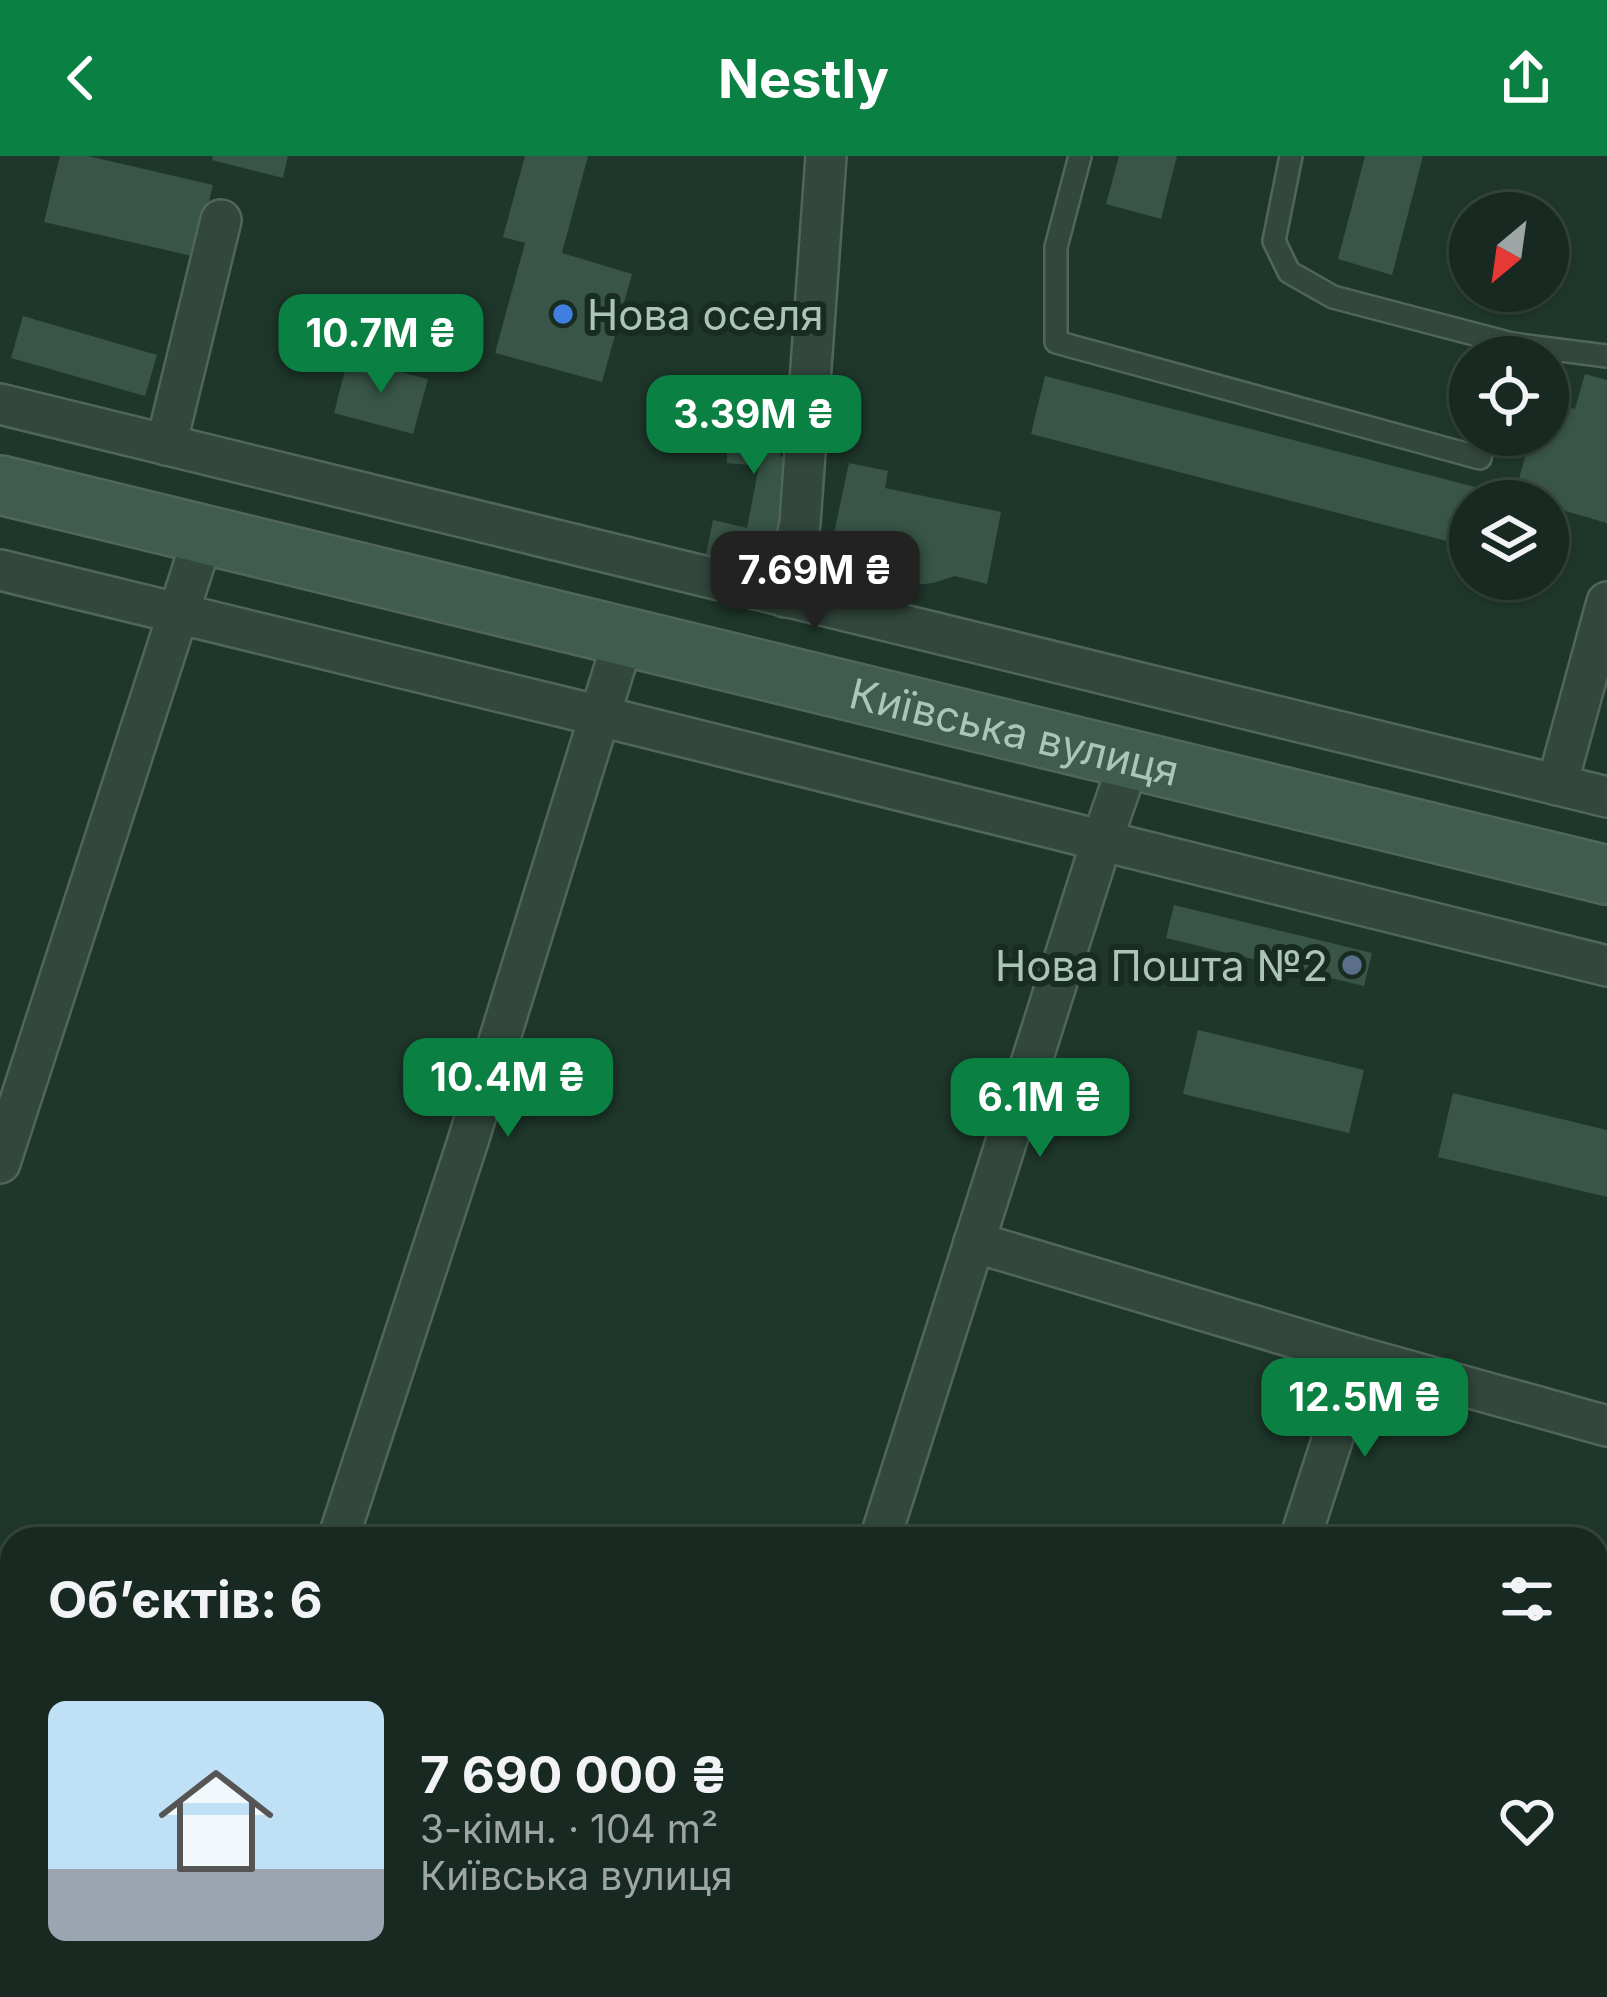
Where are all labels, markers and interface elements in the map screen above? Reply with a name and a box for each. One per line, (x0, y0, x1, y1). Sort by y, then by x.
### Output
icon: back (48, 45, 114, 111)
icon: share (1493, 45, 1559, 111)
text: Nestly (718, 46, 889, 111)
north arrow (1449, 192, 1569, 312)
map controls (1449, 192, 1569, 600)
place label: Нова оселя (587, 289, 824, 340)
pin: 10.7M ₴ (270, 294, 492, 396)
marker: Нова оселя (550, 301, 576, 327)
text: 10.7M ₴ (305, 309, 457, 356)
button: locate (1449, 336, 1569, 456)
pin: 3.39M ₴ (643, 375, 865, 477)
text: 3.39M ₴ (673, 390, 835, 437)
button: layers (1449, 480, 1569, 600)
pin: 7.69M ₴ (704, 531, 926, 633)
text: 7.69M ₴ (738, 546, 892, 593)
street label: Київська вулиця (845, 667, 1184, 796)
place label: Нова Пошта №2 (995, 940, 1328, 991)
marker: Нова Пошта №2 (1339, 952, 1365, 978)
pin: 10.4M ₴ (397, 1038, 619, 1140)
text: 10.4M ₴ (430, 1053, 586, 1100)
pin: 6.1M ₴ (942, 1058, 1138, 1160)
text: 6.1M ₴ (978, 1073, 1102, 1120)
pin: 12.5M ₴ (1254, 1358, 1476, 1460)
text: 12.5M ₴ (1288, 1373, 1442, 1420)
icon: filters (1494, 1566, 1560, 1632)
text: Об’єктів: 6 (48, 1569, 323, 1630)
text: 7 690 000 ₴ (420, 1744, 727, 1805)
icon: home (144, 1749, 288, 1893)
icon: heart (1494, 1788, 1560, 1854)
text: 3-кімн. · 104 m² (420, 1805, 718, 1852)
text: Київська вулиця (420, 1852, 733, 1899)

